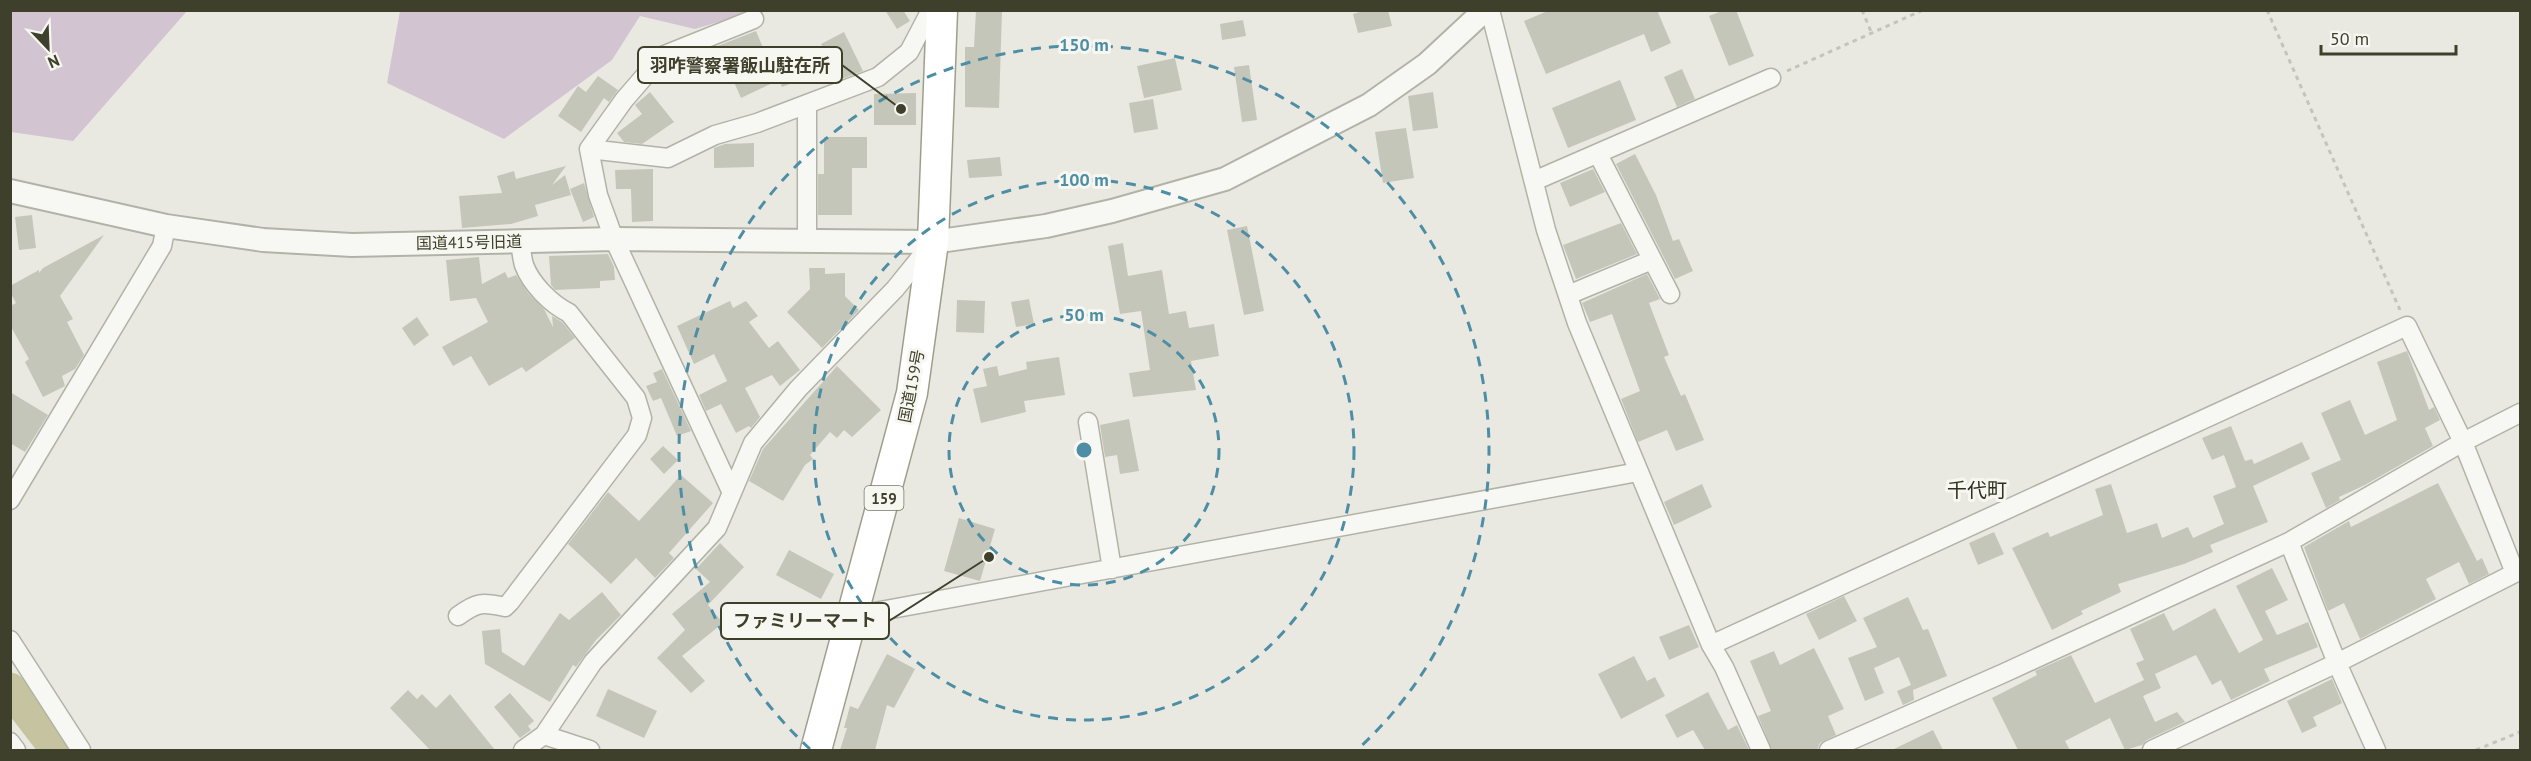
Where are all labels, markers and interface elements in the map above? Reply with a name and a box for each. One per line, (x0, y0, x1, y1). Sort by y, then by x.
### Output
north arrow (18, 18, 78, 78)
scale bar (2321, 18, 2456, 56)
text: 50 m (2330, 27, 2369, 50)
text: 150 m (1059, 33, 1109, 56)
callout: 羽咋警察署飯山駐在所 (638, 47, 842, 83)
text: N (45, 51, 63, 73)
text: 羽咋警察署飯山駐在所 (650, 54, 830, 77)
text: 100 m (1059, 168, 1109, 191)
street label: 国道415号旧道 (416, 231, 522, 253)
text: 50 m (1064, 303, 1104, 326)
street label: 国道159号 (894, 348, 928, 424)
centre of rings (1074, 440, 1094, 460)
district label: 千代町 (1947, 477, 2007, 503)
road number: 159 (864, 486, 904, 510)
callout: ファミリーマート (721, 603, 889, 639)
text: ファミリーマート (733, 609, 877, 632)

